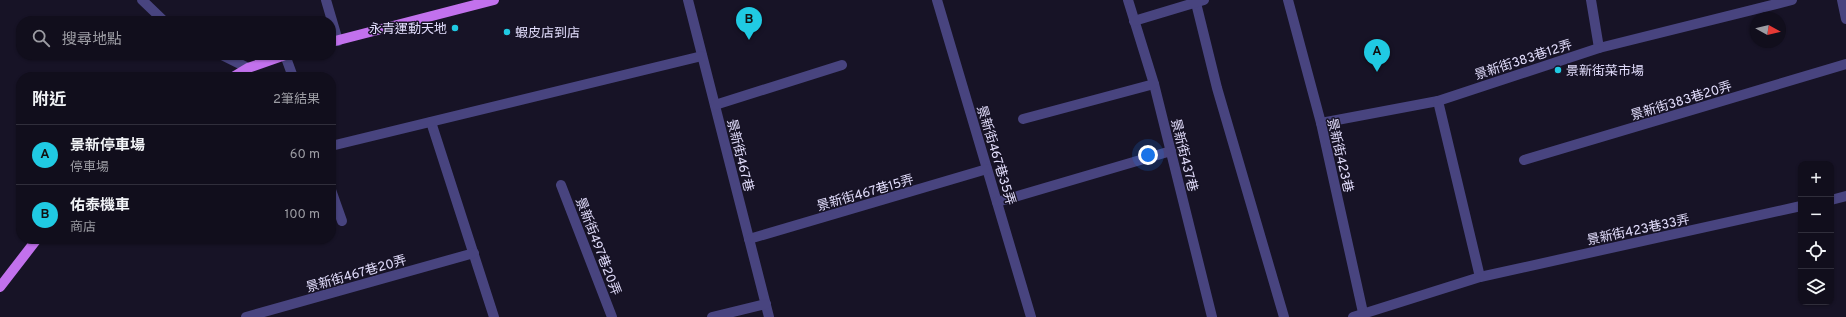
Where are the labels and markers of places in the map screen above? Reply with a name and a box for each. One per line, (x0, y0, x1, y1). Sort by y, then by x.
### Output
pin: B (736, 7, 762, 40)
place label: 永青運動天地 (369, 22, 447, 38)
marker: 永青運動天地 (450, 23, 460, 33)
place label: 蝦皮店到店 (515, 26, 580, 42)
marker: 蝦皮店到店 (502, 27, 512, 37)
pin: A (1364, 39, 1390, 72)
place label: 景新街菜市場 (1566, 63, 1644, 80)
marker: 景新街菜市場 (1553, 65, 1563, 75)

